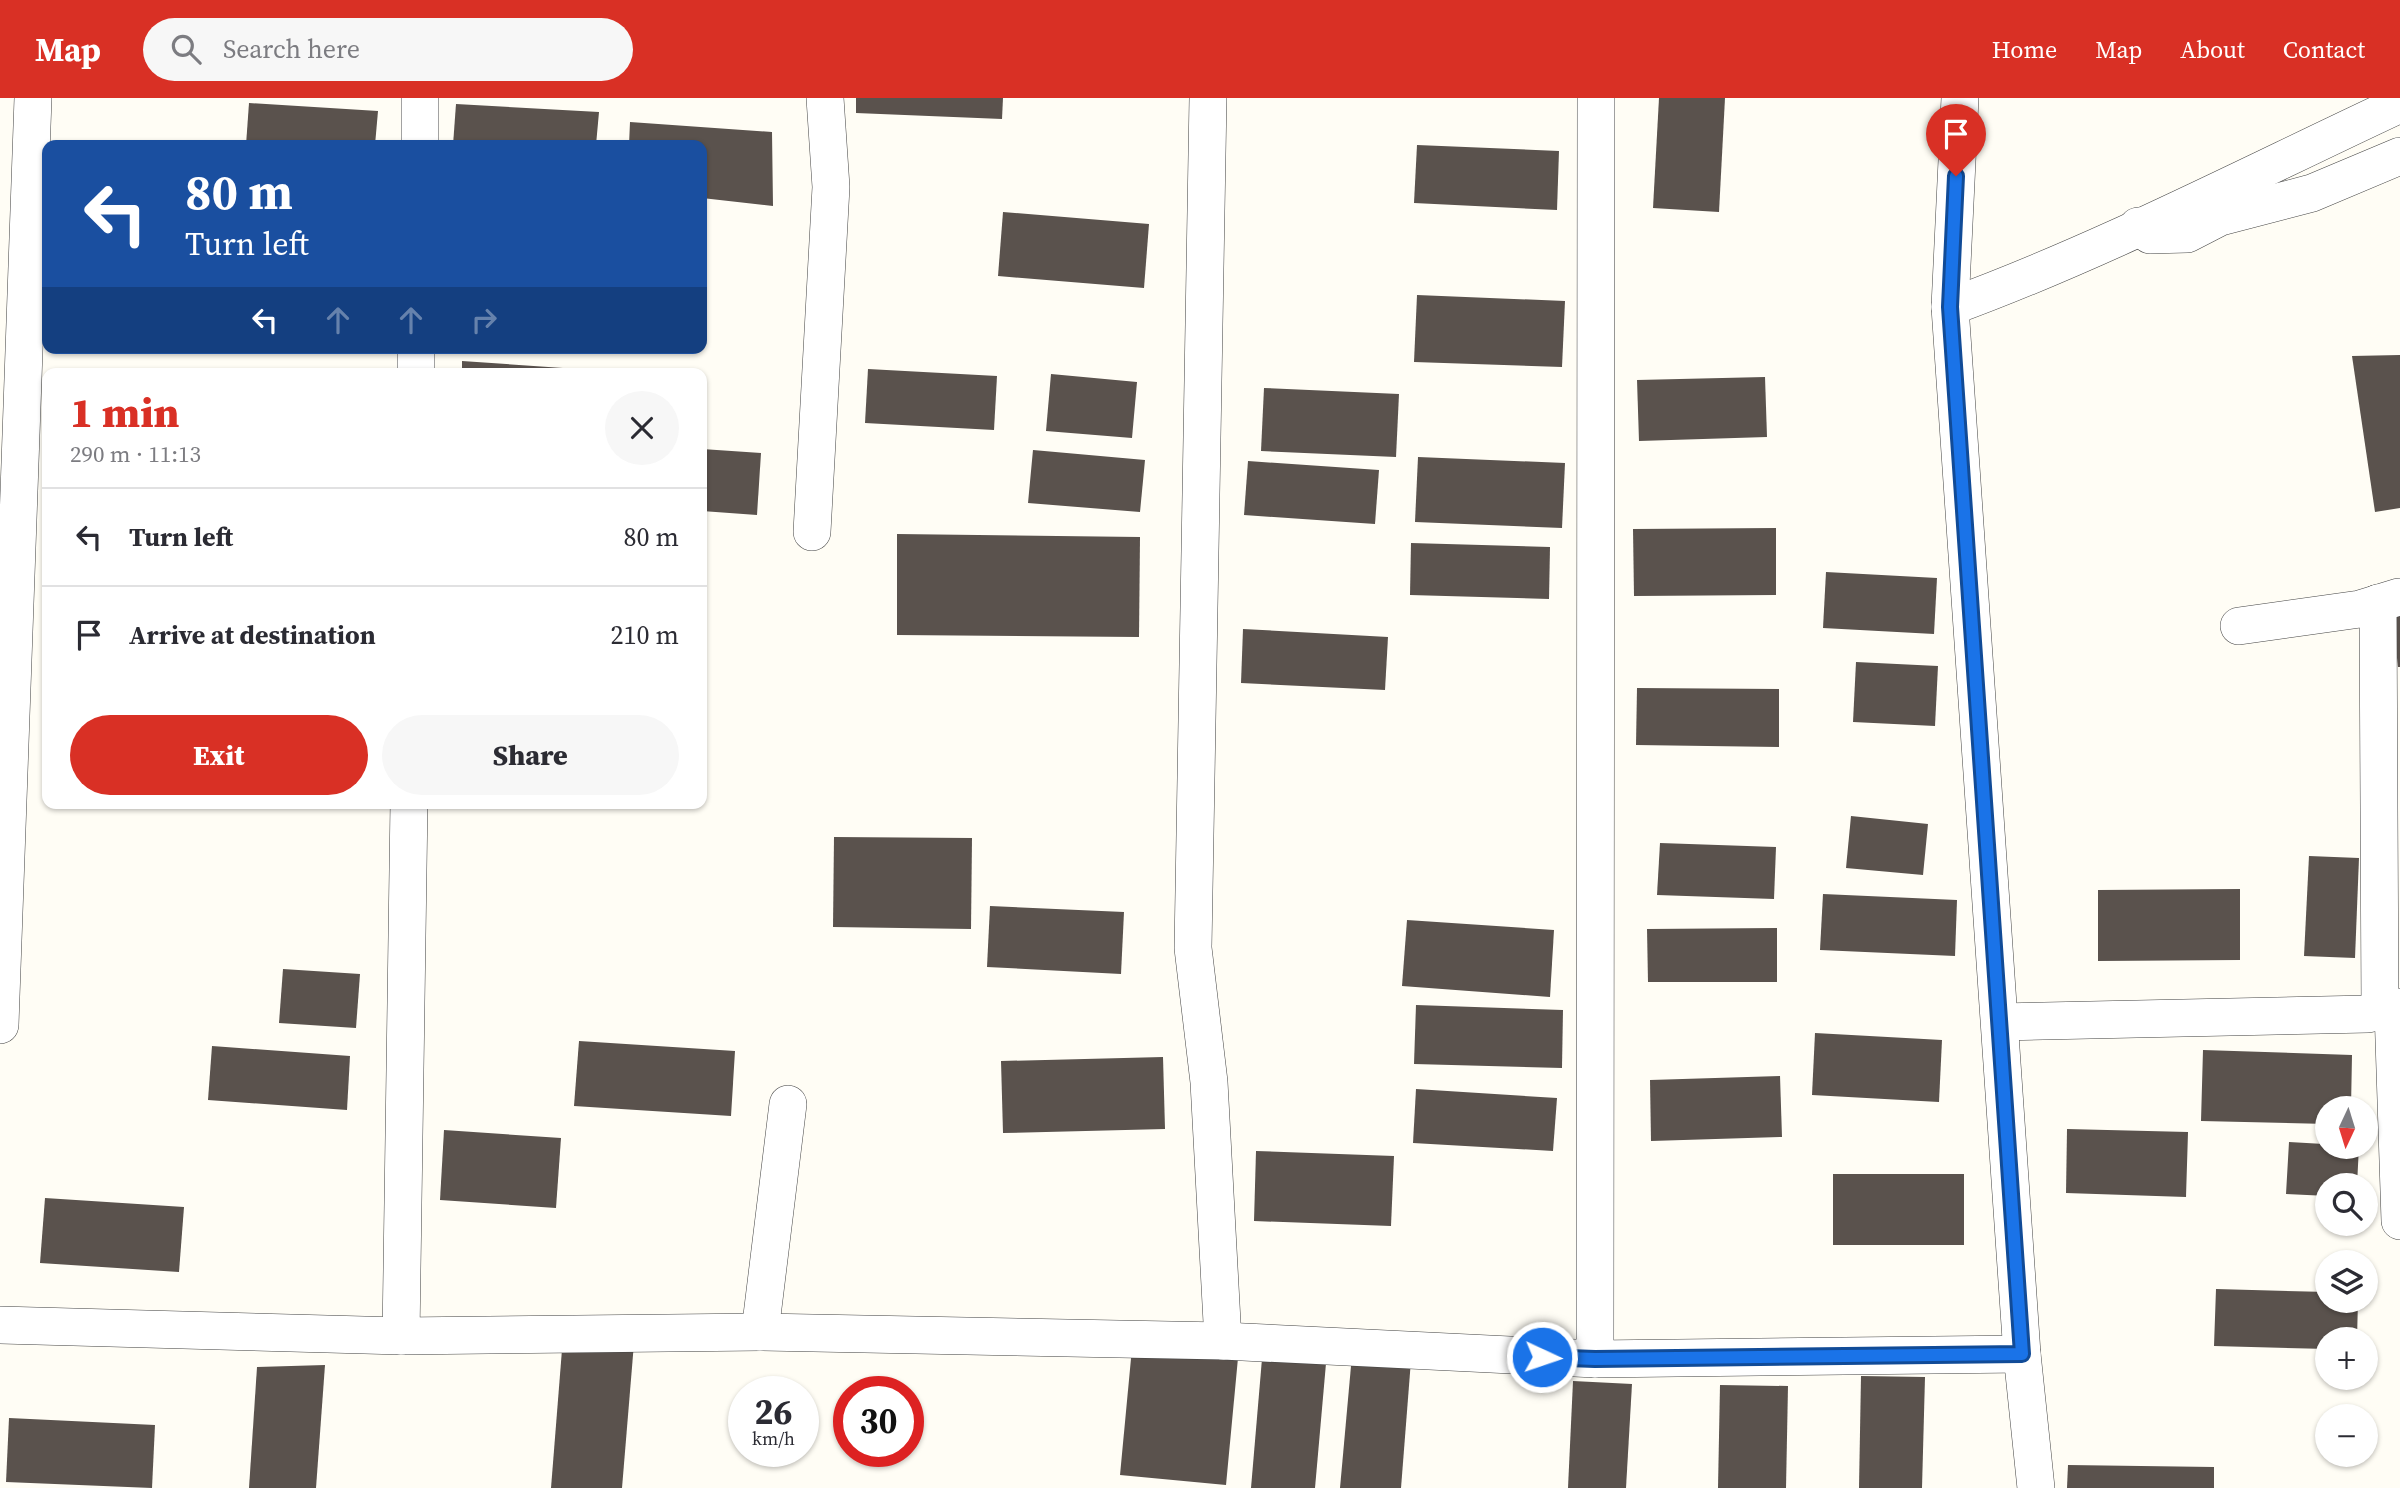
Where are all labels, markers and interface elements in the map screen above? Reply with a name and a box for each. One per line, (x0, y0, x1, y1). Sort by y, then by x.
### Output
search box (143, 18, 633, 81)
text: Map (35, 27, 101, 72)
icon: search (167, 30, 205, 68)
text: Search here (223, 31, 360, 67)
text: Home (1992, 33, 2057, 66)
text: Map (2095, 33, 2142, 66)
text: About (2180, 33, 2245, 66)
text: Contact (2283, 33, 2365, 66)
pin (1926, 104, 1986, 176)
icon: arrive (1937, 115, 1975, 153)
text: 80 m (185, 158, 293, 225)
icon: left (70, 168, 161, 259)
text: Turn left (185, 222, 309, 266)
icon: left (246, 301, 284, 339)
icon: ahead (319, 301, 357, 339)
icon: ahead (392, 301, 430, 339)
icon: right (465, 301, 503, 339)
text: 1 min (70, 383, 180, 441)
button: close (605, 391, 679, 465)
text: 290 m · 11:13 (70, 438, 201, 470)
icon: left (70, 518, 108, 556)
text: Turn left (129, 519, 233, 555)
text: 80 m (624, 519, 679, 555)
icon: arrive (70, 616, 108, 654)
text: Arrive at destination (129, 617, 376, 653)
text: 210 m (611, 617, 679, 653)
button: Exit (70, 715, 368, 795)
button: Share (382, 715, 679, 795)
north arrow (2315, 1096, 2378, 1158)
map controls (2315, 1096, 2378, 1467)
button: search (2315, 1173, 2378, 1236)
button: layers (2315, 1250, 2378, 1313)
position arrow (1505, 1320, 1579, 1394)
button: + (2315, 1327, 2378, 1390)
speed limit sign: 30 (833, 1376, 924, 1467)
text: 26 (755, 1388, 792, 1436)
button: − (2315, 1404, 2378, 1467)
text: km/h (752, 1426, 795, 1451)

